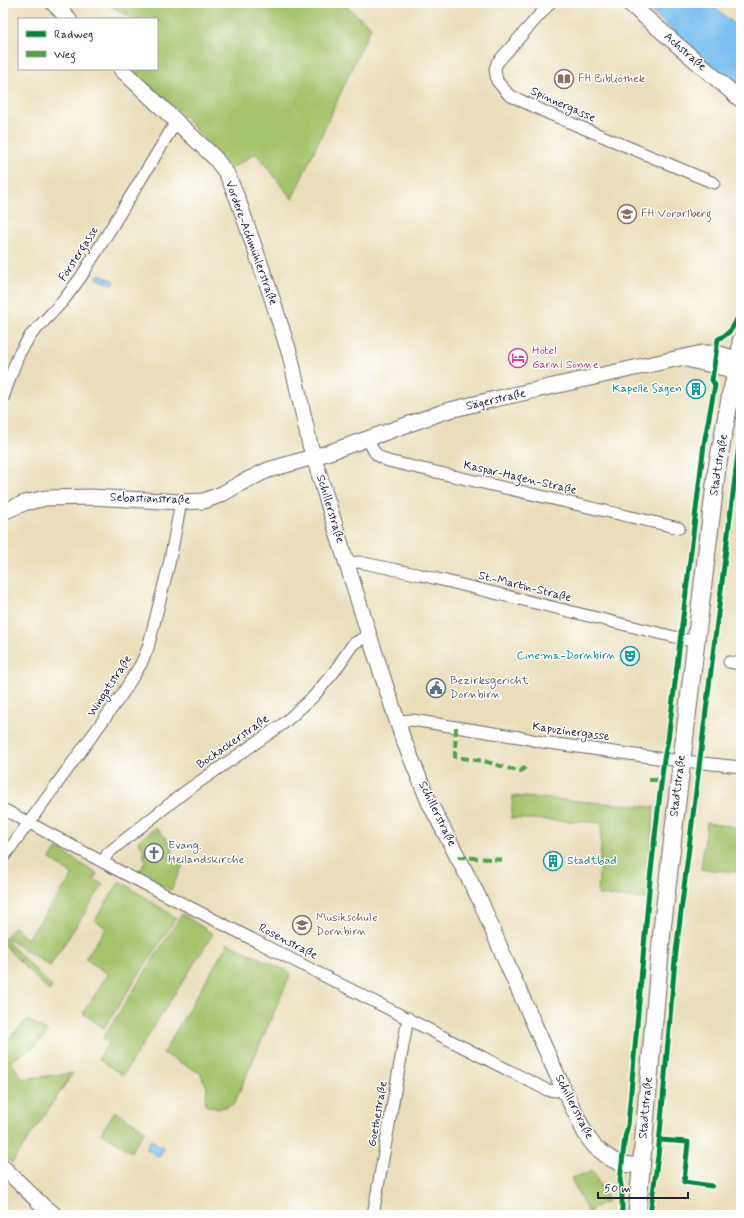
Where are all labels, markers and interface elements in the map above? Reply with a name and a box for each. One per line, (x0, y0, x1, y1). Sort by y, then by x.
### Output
legend (18, 18, 158, 70)
text: Radweg (54, 27, 93, 43)
street label: Achstraße (660, 29, 710, 75)
text: Weg (54, 47, 76, 64)
library icon: FH Bibliothek (553, 68, 575, 90)
place label: FH Bibliothek (578, 71, 645, 87)
street label: Spinnergasse (528, 83, 598, 127)
street label: Vordere-Achmühlerstraße (221, 179, 281, 308)
school or university icon: FH Vorarlberg (616, 203, 638, 225)
place label: FH Vorarlberg (641, 206, 712, 223)
street label: Förstergasse (55, 223, 104, 285)
place label: Hotel Garni Sonne (532, 343, 599, 373)
hotel icon: Hotel Garni Sonne (507, 347, 529, 369)
building icon: Kapelle Sägen (685, 378, 707, 400)
place label: Kapelle Sägen (612, 381, 682, 397)
street label: Sägerstraße (465, 385, 528, 415)
street label: Stadtstraße (706, 433, 732, 497)
street label: Kaspar-Hagen-Straße (462, 457, 578, 500)
street label: Schillerstraße (312, 473, 348, 545)
street label: Sebastianstraße (110, 490, 191, 508)
street label: St.-Martin-Straße (477, 568, 573, 606)
theatre icon: Cinema-Dornbirn (619, 645, 641, 667)
place label: Cinema-Dornbirn (517, 648, 617, 664)
street label: Wingatstraße (84, 652, 136, 720)
place label: Bezirksgericht Dornbirn (450, 673, 528, 703)
public building icon: Bezirksgericht Dornbirn (425, 677, 447, 699)
street label: Bockackerstraße (194, 711, 272, 773)
street label: Kapuzinergasse (531, 719, 611, 745)
street label: Stadtstraße (666, 754, 690, 818)
street label: Schillerstraße (414, 779, 460, 849)
place label: Evang. Heilandskirche (168, 838, 244, 868)
church icon: Evang. Heilandskirche (143, 842, 165, 864)
building icon: Stadtbad (542, 850, 564, 872)
place label: Stadtbad (567, 853, 617, 869)
place label: Musikschule Dornbirn (316, 910, 378, 940)
school or university icon: Musikschule Dornbirn (291, 914, 313, 936)
street label: Rosenstraße (256, 920, 320, 964)
street label: Schillerstraße (551, 1072, 597, 1142)
street label: Stadtstraße (635, 1076, 657, 1140)
street label: Goethestraße (364, 1080, 392, 1148)
scale bar (598, 1174, 688, 1200)
text: 50 m (604, 1181, 631, 1197)

